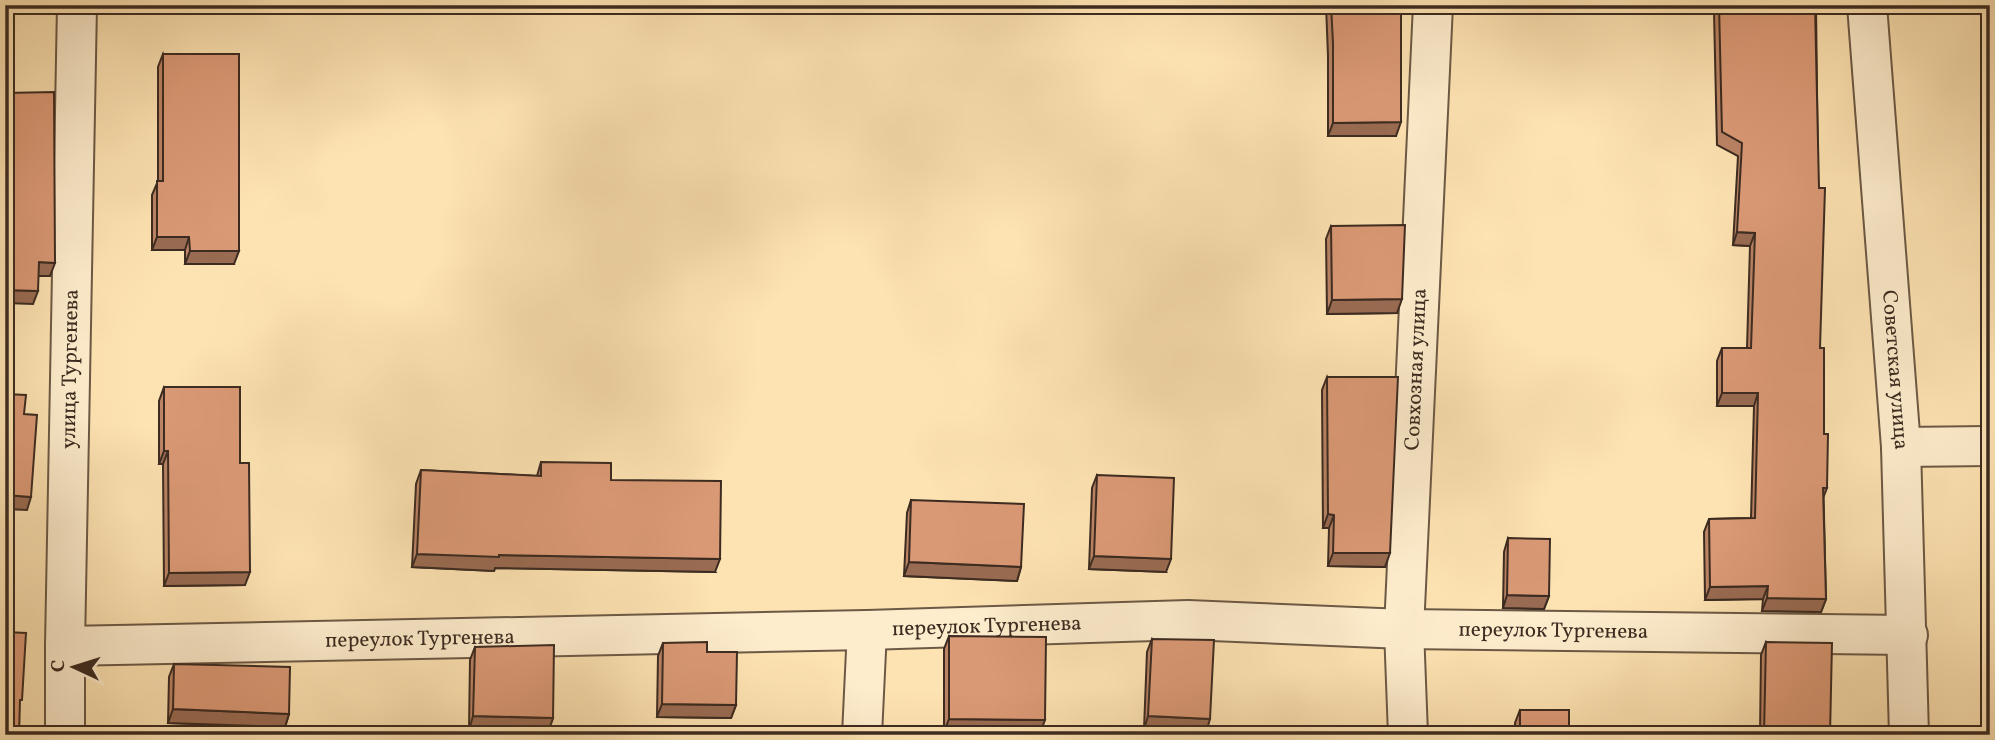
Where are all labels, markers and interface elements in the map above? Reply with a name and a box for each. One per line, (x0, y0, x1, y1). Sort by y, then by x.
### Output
street label: Совхозная улица (1398, 288, 1434, 451)
street label: улица Тургенева (54, 289, 86, 449)
street label: Советская улица (1874, 289, 1916, 451)
street label: переулок Тургенева (892, 609, 1082, 644)
street label: переулок Тургенева (1458, 615, 1648, 646)
street label: переулок Тургенева (325, 623, 515, 655)
north arrow (38, 632, 108, 702)
text: С (46, 659, 72, 673)

